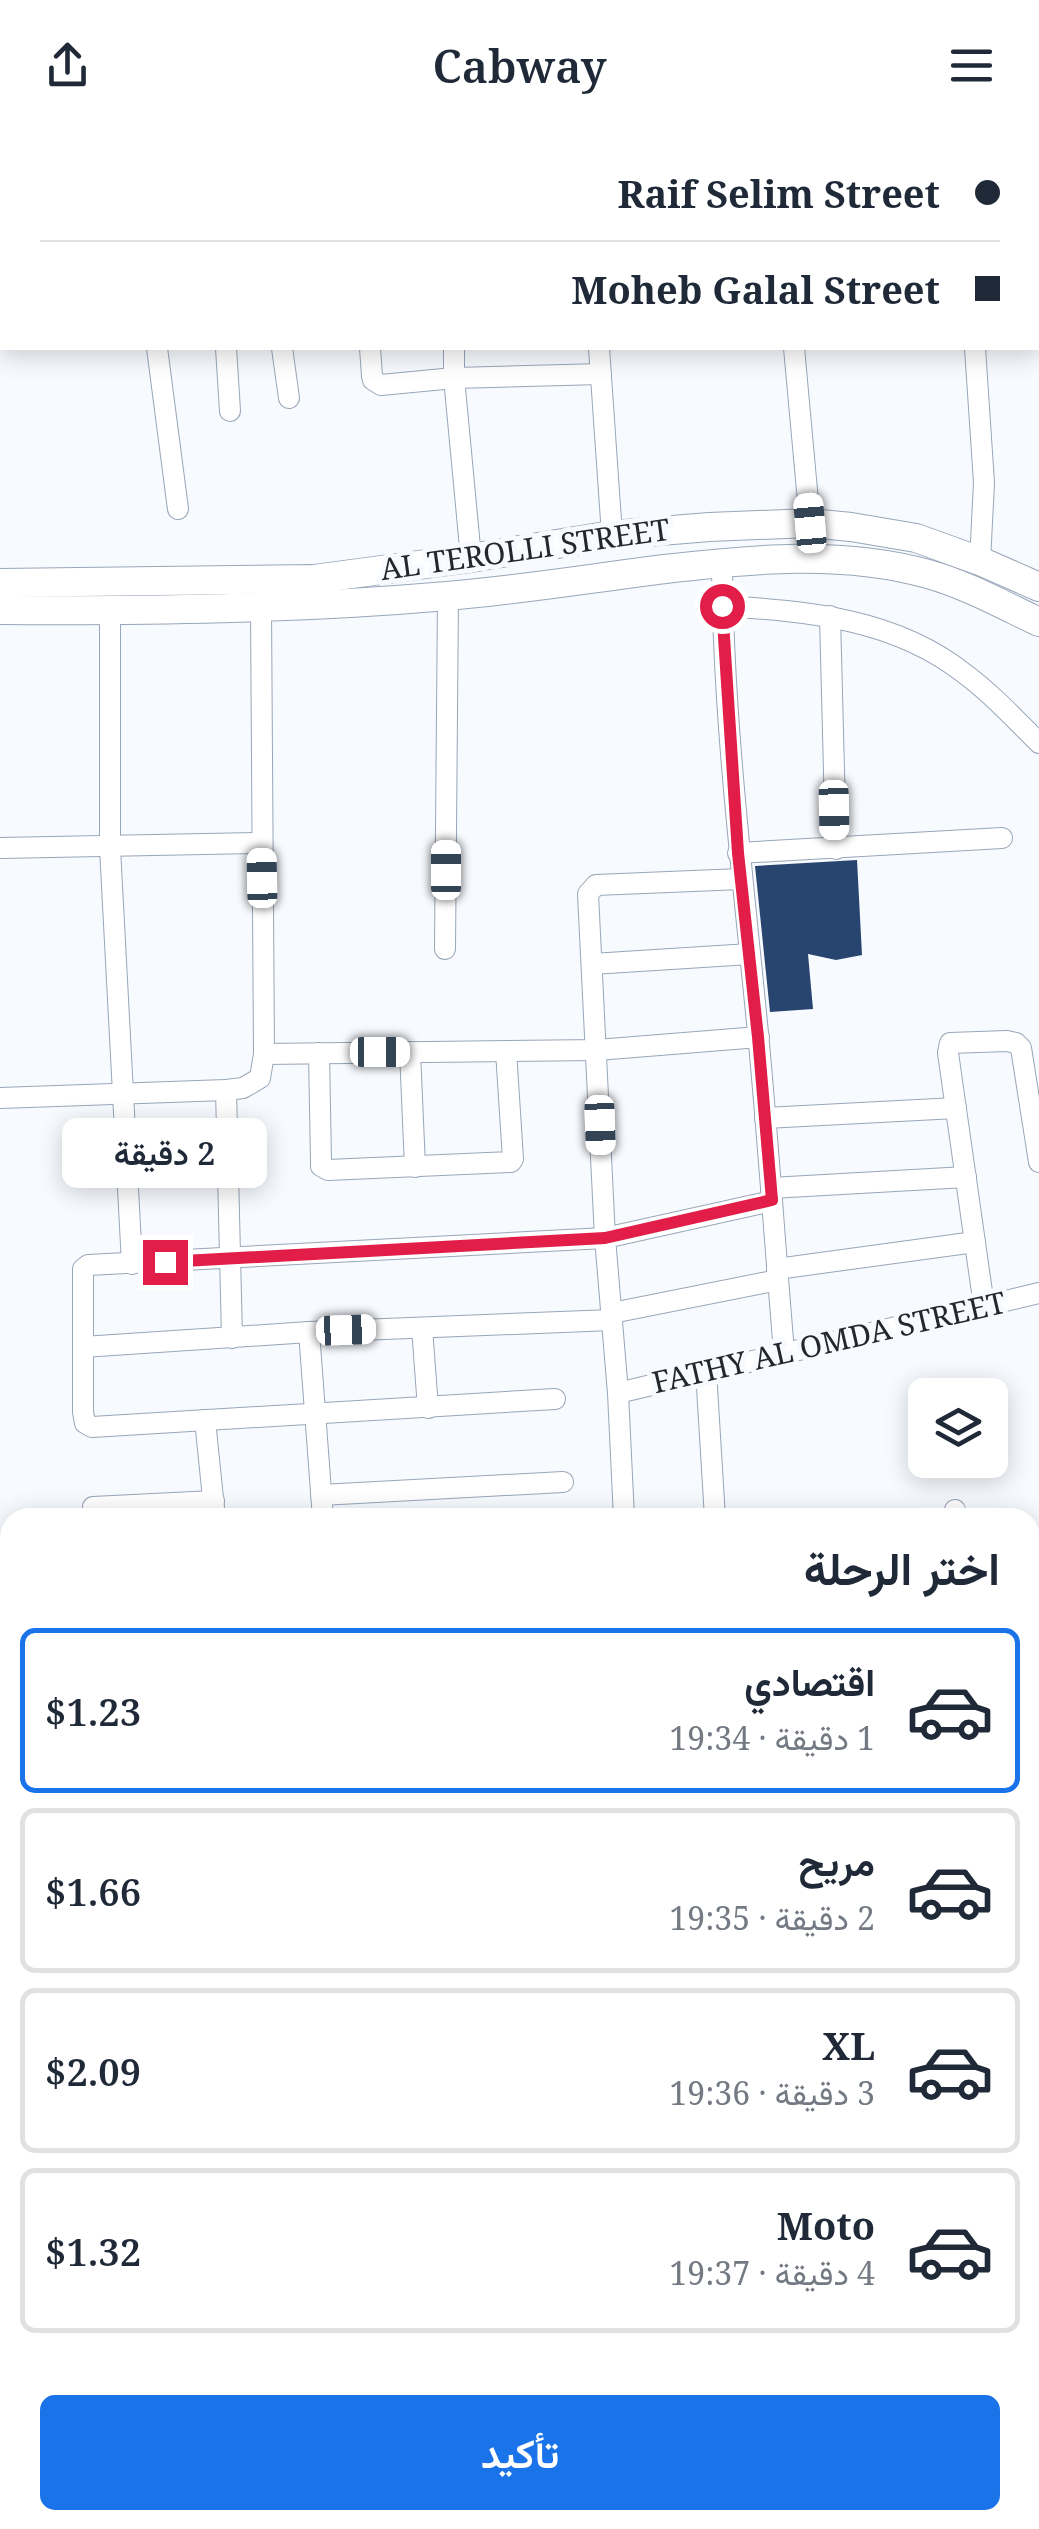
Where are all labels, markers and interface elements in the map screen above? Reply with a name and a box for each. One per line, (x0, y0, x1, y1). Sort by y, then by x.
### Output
text: Cabway (432, 35, 607, 96)
icon: share (40, 38, 95, 93)
icon: menu (944, 38, 999, 93)
text: Raif Selim Street (617, 167, 940, 219)
text: Moheb Galal Street (571, 263, 940, 315)
car (792, 492, 828, 554)
street label: AL TEROLLI STREET (377, 508, 672, 589)
route start (700, 584, 745, 629)
car (818, 780, 850, 840)
car (431, 840, 461, 900)
car (246, 848, 278, 908)
car (350, 1037, 410, 1067)
car (584, 1094, 616, 1156)
callout: 2 دقيقة (62, 1117, 268, 1187)
text: 2 دقيقة (114, 1131, 215, 1174)
route end (143, 1240, 188, 1285)
street label: FATHY AL OMDA STREET (648, 1281, 1009, 1402)
car (315, 1314, 377, 1346)
map controls (908, 1378, 1008, 1478)
button: layers (908, 1378, 1008, 1478)
text: اختر الرحلة (804, 1537, 1000, 1598)
text: اقتصادي (744, 1655, 875, 1707)
icon: car (905, 1666, 995, 1756)
text: $1.23 (45, 1685, 141, 1737)
text: 1 دقيقة · 19:34 (669, 1716, 875, 1759)
text: مريح (799, 1835, 875, 1887)
icon: car (905, 1846, 995, 1936)
text: $1.66 (45, 1865, 141, 1917)
text: 2 دقيقة · 19:35 (669, 1896, 875, 1939)
text: XL (822, 2019, 875, 2071)
icon: car (905, 2026, 995, 2116)
text: $2.09 (45, 2045, 141, 2097)
text: 3 دقيقة · 19:36 (669, 2071, 875, 2114)
text: Moto (777, 2199, 875, 2251)
icon: car (905, 2206, 995, 2296)
text: $1.32 (45, 2225, 141, 2277)
text: 4 دقيقة · 19:37 (669, 2251, 875, 2294)
button: تأكيد (40, 2395, 1000, 2510)

